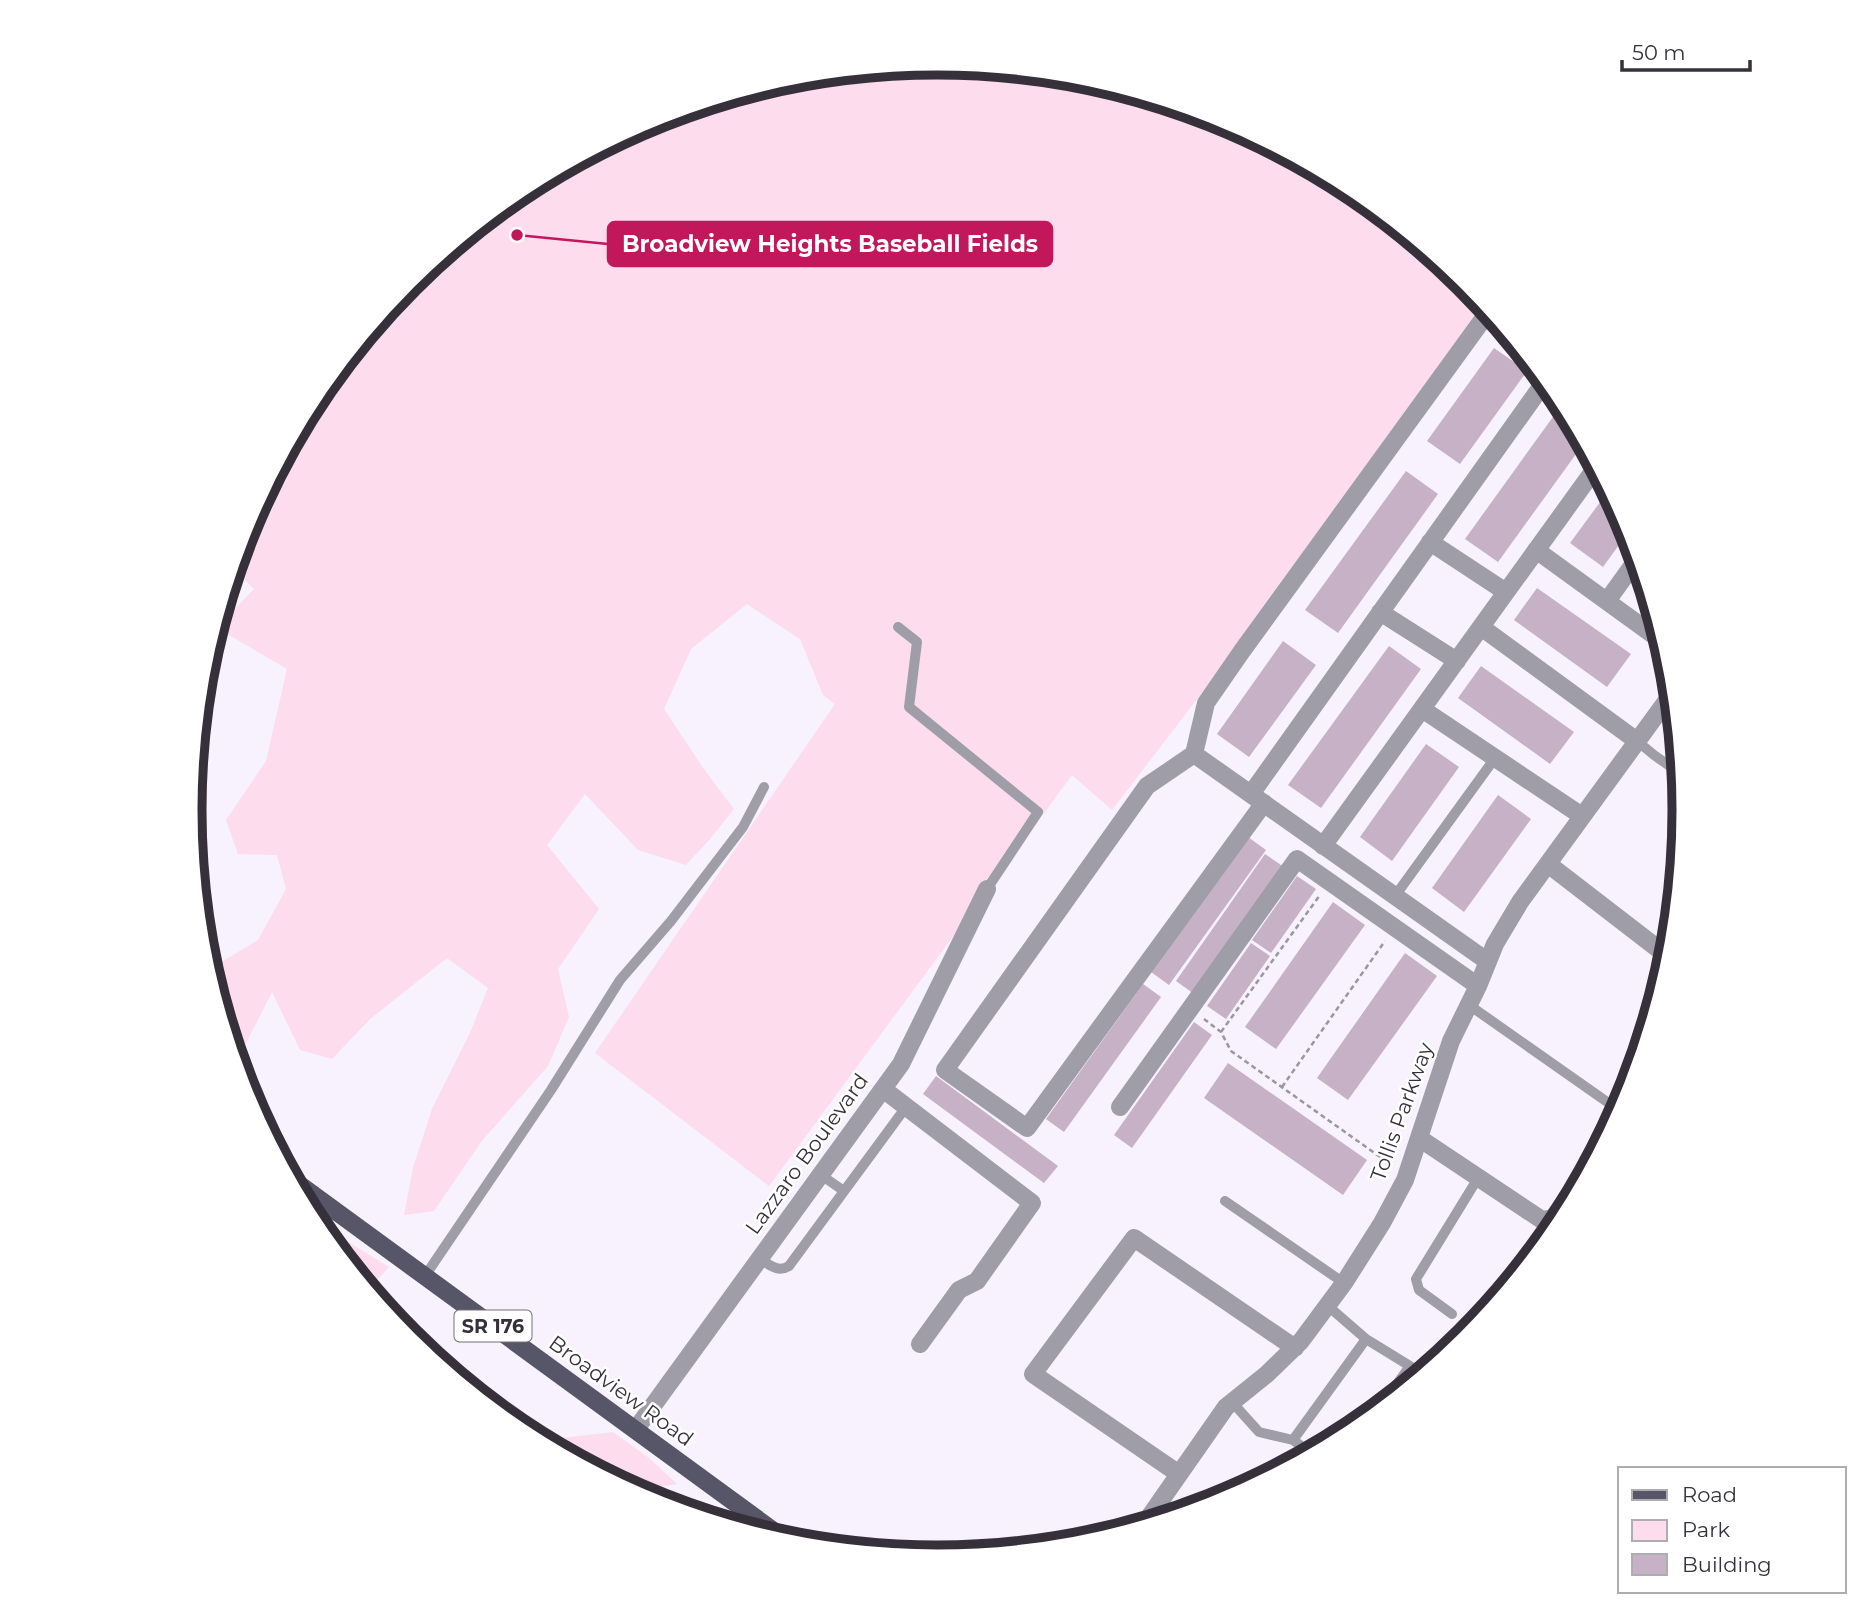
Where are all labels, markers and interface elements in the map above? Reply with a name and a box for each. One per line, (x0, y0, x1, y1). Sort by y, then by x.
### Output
scale bar (1622, 28, 1750, 72)
text: 50 m (1632, 40, 1686, 65)
callout: Broadview Heights Baseball Fields (608, 222, 1052, 266)
text: Broadview Heights Baseball Fields (622, 230, 1038, 258)
street label: Tollis Parkway (1365, 1039, 1438, 1185)
street label: Lazzaro Boulevard (740, 1069, 873, 1239)
road number: SR 176 (454, 1310, 532, 1342)
street label: Broadview Road (544, 1330, 698, 1451)
legend (1618, 1467, 1846, 1593)
text: Road (1682, 1482, 1737, 1507)
text: Park (1682, 1517, 1730, 1542)
text: Building (1682, 1552, 1772, 1577)

